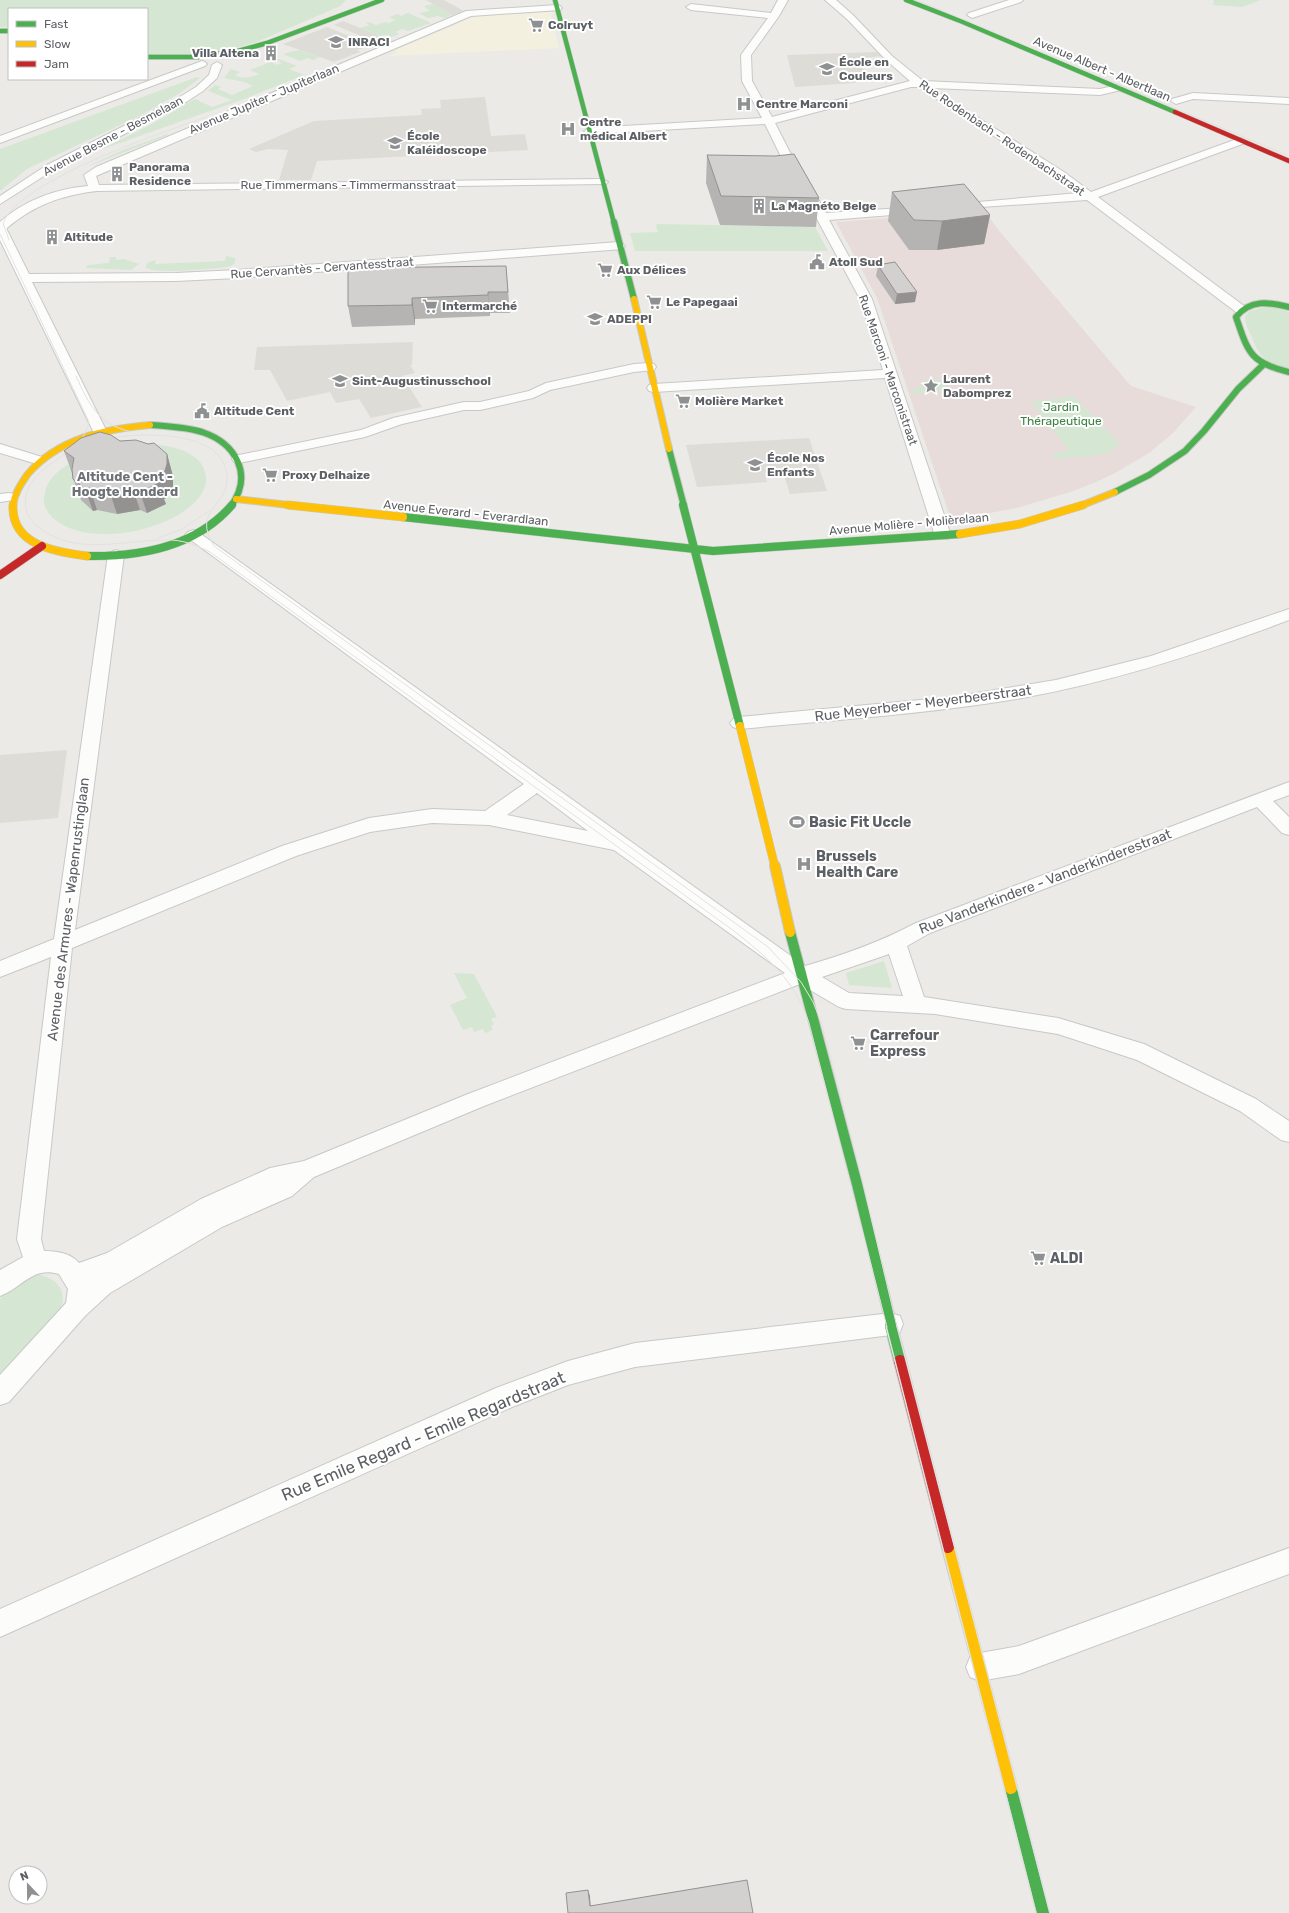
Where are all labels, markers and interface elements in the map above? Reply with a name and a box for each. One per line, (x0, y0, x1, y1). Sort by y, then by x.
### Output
legend (8, 8, 148, 80)
supermarket icon: Colruyt (527, 16, 545, 34)
text: Fast (44, 17, 68, 31)
place label: Colruyt (548, 18, 593, 32)
school or university icon: INRACI (327, 33, 345, 51)
street label: Avenue Albert - Albertlaan (1031, 34, 1173, 104)
place label: INRACI (348, 35, 390, 49)
text: Slow (44, 37, 71, 51)
building icon: Villa Altena (262, 44, 280, 62)
place label: Villa Altena (192, 46, 259, 60)
place label: École en Couleurs (839, 55, 893, 83)
text: Jam (44, 57, 69, 71)
school or university icon: École en Couleurs (818, 60, 836, 78)
street label: Avenue Jupiter - Jupiterlaan (187, 61, 341, 137)
street label: Rue Rodenbach - Rodenbachstraat (917, 77, 1088, 199)
street label: Avenue Besme - Besmelaan (41, 93, 185, 179)
hospital icon: Centre Marconi (735, 95, 753, 113)
place label: Centre Marconi (756, 97, 848, 111)
place label: Centre médical Albert (580, 115, 667, 143)
hospital icon: Centre médical Albert (559, 120, 577, 138)
place label: École Kaléidoscope (407, 129, 487, 157)
school or university icon: École Kaléidoscope (386, 134, 404, 152)
place label: Panorama Residence (129, 160, 191, 188)
building icon: Panorama Residence (108, 165, 126, 183)
street label: Rue Timmermans - Timmermansstraat (240, 178, 456, 192)
building icon: La Magnéto Belge (750, 197, 768, 215)
place label: La Magnéto Belge (771, 199, 877, 213)
building icon: Altitude (43, 228, 61, 246)
place label: Altitude (64, 230, 113, 244)
public building icon: Atoll Sud (808, 253, 826, 271)
street label: Rue Cervantès - Cervantesstraat (230, 255, 414, 281)
place label: Atoll Sud (829, 255, 883, 269)
supermarket icon: Aux Délices (596, 261, 614, 279)
place label: Aux Délices (617, 263, 687, 277)
supermarket icon: Le Papegaai (645, 293, 663, 311)
street label: Rue Marconi - Marconistraat (856, 293, 920, 447)
place label: Le Papegaai (666, 295, 738, 309)
supermarket icon: Intermarché (421, 297, 439, 315)
place label: Intermarché (442, 299, 517, 313)
school or university icon: ADEPPI (586, 310, 604, 328)
place label: ADEPPI (607, 312, 652, 326)
school or university icon: Sint-Augustinusschool (331, 372, 349, 390)
place label: Laurent Dabomprez (943, 372, 1012, 400)
place label: Sint-Augustinusschool (352, 374, 491, 388)
place icon: Laurent Dabomprez (922, 377, 940, 395)
supermarket icon: Molière Market (674, 392, 692, 410)
place label: Molière Market (695, 394, 784, 408)
park label: Jardin Thérapeutique (1020, 400, 1102, 428)
public building icon: Altitude Cent (193, 402, 211, 420)
place label: Altitude Cent (214, 404, 295, 418)
place label: École Nos Enfants (767, 451, 825, 479)
school or university icon: École Nos Enfants (746, 456, 764, 474)
supermarket icon: Proxy Delhaize (261, 466, 279, 484)
place label: Proxy Delhaize (282, 468, 370, 482)
district label: Altitude Cent - Hoogte Honderd (72, 469, 178, 499)
street label: Avenue Everard - Everardlaan (383, 497, 549, 529)
street label: Avenue Molière - Molièrelaan (829, 510, 989, 538)
street label: Rue Meyerbeer - Meyerbeerstraat (814, 682, 1033, 725)
street label: Avenue des Armures - Wapenrustinglaan (44, 776, 93, 1042)
sports icon: Basic Fit Uccle (788, 813, 806, 831)
place label: Basic Fit Uccle (809, 814, 911, 831)
street label: Rue Vanderkindere - Vanderkinderestraat (916, 825, 1174, 938)
place label: Brussels Health Care (816, 848, 898, 881)
hospital icon: Brussels Health Care (795, 855, 813, 873)
place label: Carrefour Express (870, 1027, 940, 1060)
supermarket icon: Carrefour Express (849, 1034, 867, 1052)
supermarket icon: ALDI (1029, 1249, 1047, 1267)
place label: ALDI (1050, 1250, 1083, 1267)
street label: Rue Emile Regard - Emile Regardstraat (278, 1367, 568, 1505)
north arrow (8, 1865, 48, 1905)
text: N (18, 1869, 31, 1884)

